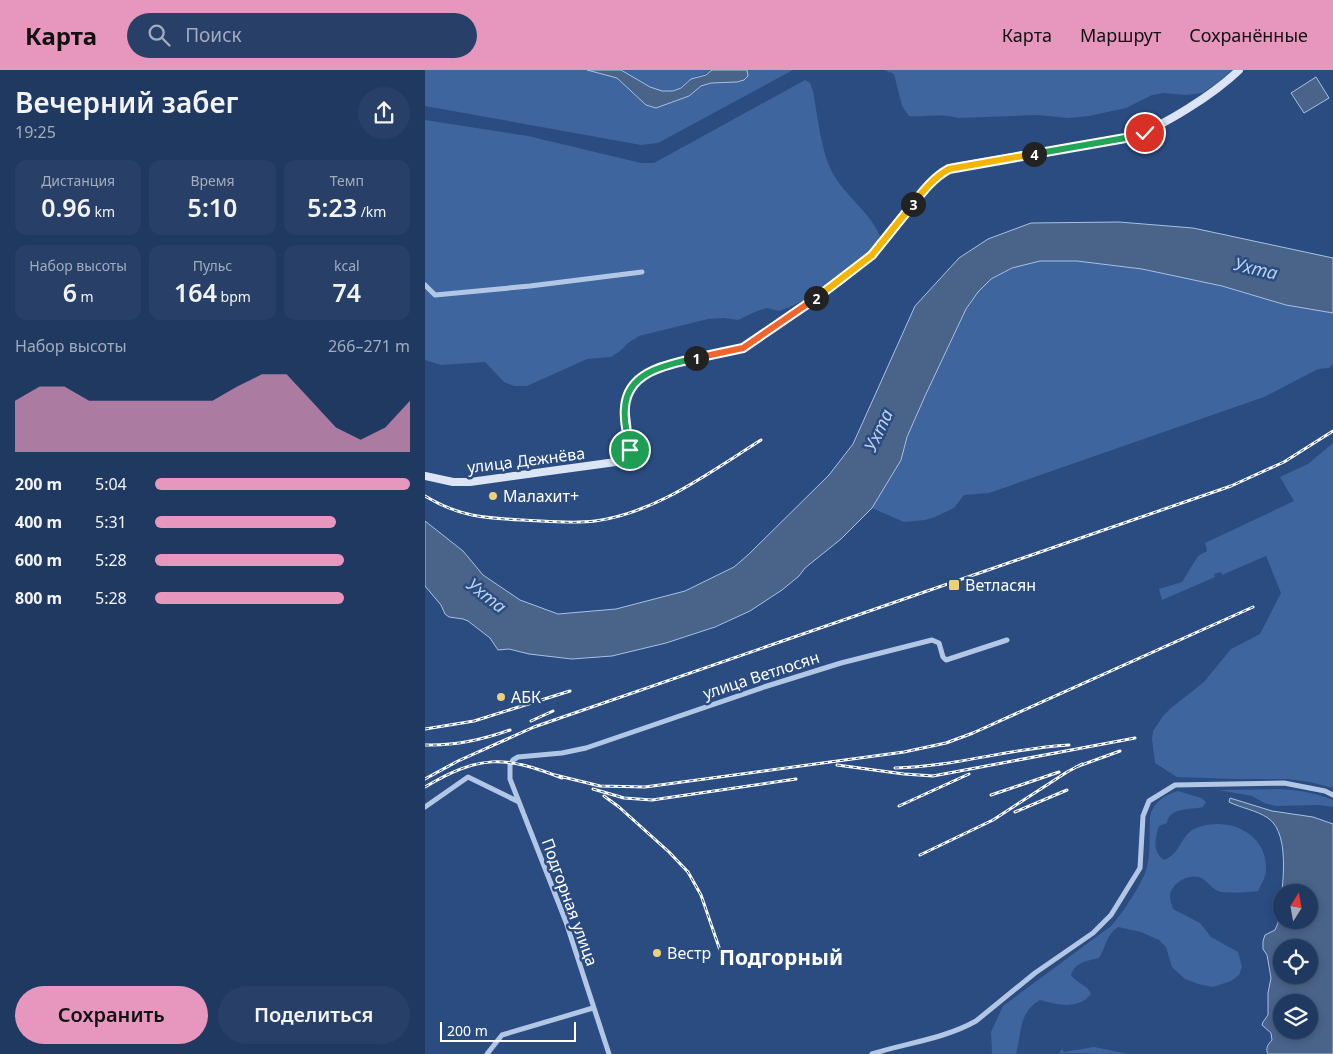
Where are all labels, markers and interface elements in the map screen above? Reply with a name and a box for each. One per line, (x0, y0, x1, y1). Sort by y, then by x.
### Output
search box (127, 13, 477, 58)
text: Карта (25, 19, 97, 52)
icon: search (145, 21, 173, 49)
text: Поиск (185, 22, 242, 48)
text: Карта (1002, 23, 1052, 47)
text: Маршрут (1080, 23, 1161, 47)
text: Сохранённые (1189, 23, 1308, 47)
text: Вечерний забег (15, 83, 238, 121)
button: share (358, 87, 410, 139)
pin (1124, 112, 1166, 154)
icon: check (1131, 119, 1159, 147)
text: 19:25 (15, 121, 56, 143)
pin: 4 (1021, 142, 1047, 166)
text: 4 (1030, 145, 1039, 164)
text: Дистанция (41, 171, 115, 190)
text: Время (190, 171, 235, 190)
text: Темп (330, 171, 364, 190)
text: 0.96 (41, 190, 91, 224)
text: 5:10 (188, 190, 237, 224)
text: 5:23 (307, 190, 357, 224)
pin: 3 (901, 192, 925, 216)
text: 3 (909, 195, 918, 214)
text: km (91, 202, 115, 221)
text: /km (357, 202, 386, 221)
water label: Ухта (1232, 251, 1280, 285)
text: Набор высоты (29, 256, 127, 275)
text: Пульс (193, 256, 232, 275)
text: kcal (334, 256, 360, 275)
text: 6 (63, 275, 77, 309)
text: 164 (174, 275, 217, 309)
text: 74 (333, 275, 361, 309)
pin: 2 (803, 286, 829, 310)
text: m (77, 287, 94, 306)
text: bpm (217, 287, 251, 306)
text: 2 (812, 289, 821, 308)
text: Набор высоты (15, 335, 127, 357)
text: 266–271 m (328, 335, 410, 357)
pin: 1 (683, 346, 709, 370)
text: 1 (692, 349, 701, 368)
water label: Ухта (858, 405, 898, 455)
pin (609, 429, 651, 471)
icon: arrive (616, 436, 644, 464)
street label: улица Дежнёва (466, 442, 586, 478)
text: 200 m (15, 473, 62, 495)
text: 5:04 (95, 473, 127, 495)
place label: Малахит+ (503, 485, 579, 507)
marker: Малахит+ (487, 490, 499, 502)
text: 400 m (15, 511, 62, 533)
text: 5:31 (95, 511, 127, 533)
text: 600 m (15, 549, 62, 571)
text: 5:28 (95, 549, 127, 571)
water label: Ухта (462, 572, 512, 618)
place label: Ветласян (965, 574, 1036, 596)
marker: Ветласян (947, 578, 961, 592)
text: 800 m (15, 587, 62, 609)
text: 5:28 (95, 587, 127, 609)
street label: улица Ветлосян (700, 646, 822, 704)
place label: АБК (511, 686, 541, 708)
marker: АБК (495, 691, 507, 703)
street label: Подгорная улица (537, 835, 603, 969)
north arrow (1273, 884, 1317, 929)
map controls (1273, 884, 1318, 1039)
button: locate (1273, 939, 1318, 984)
place label: Вестр (667, 942, 711, 964)
district label: Подгорный (719, 943, 843, 971)
marker: Вестр (651, 947, 663, 959)
button: Сохранить (15, 986, 208, 1044)
button: Поделиться (218, 986, 410, 1044)
button: layers (1273, 994, 1318, 1039)
scale bar (440, 1019, 576, 1042)
text: 200 m (447, 1021, 488, 1040)

